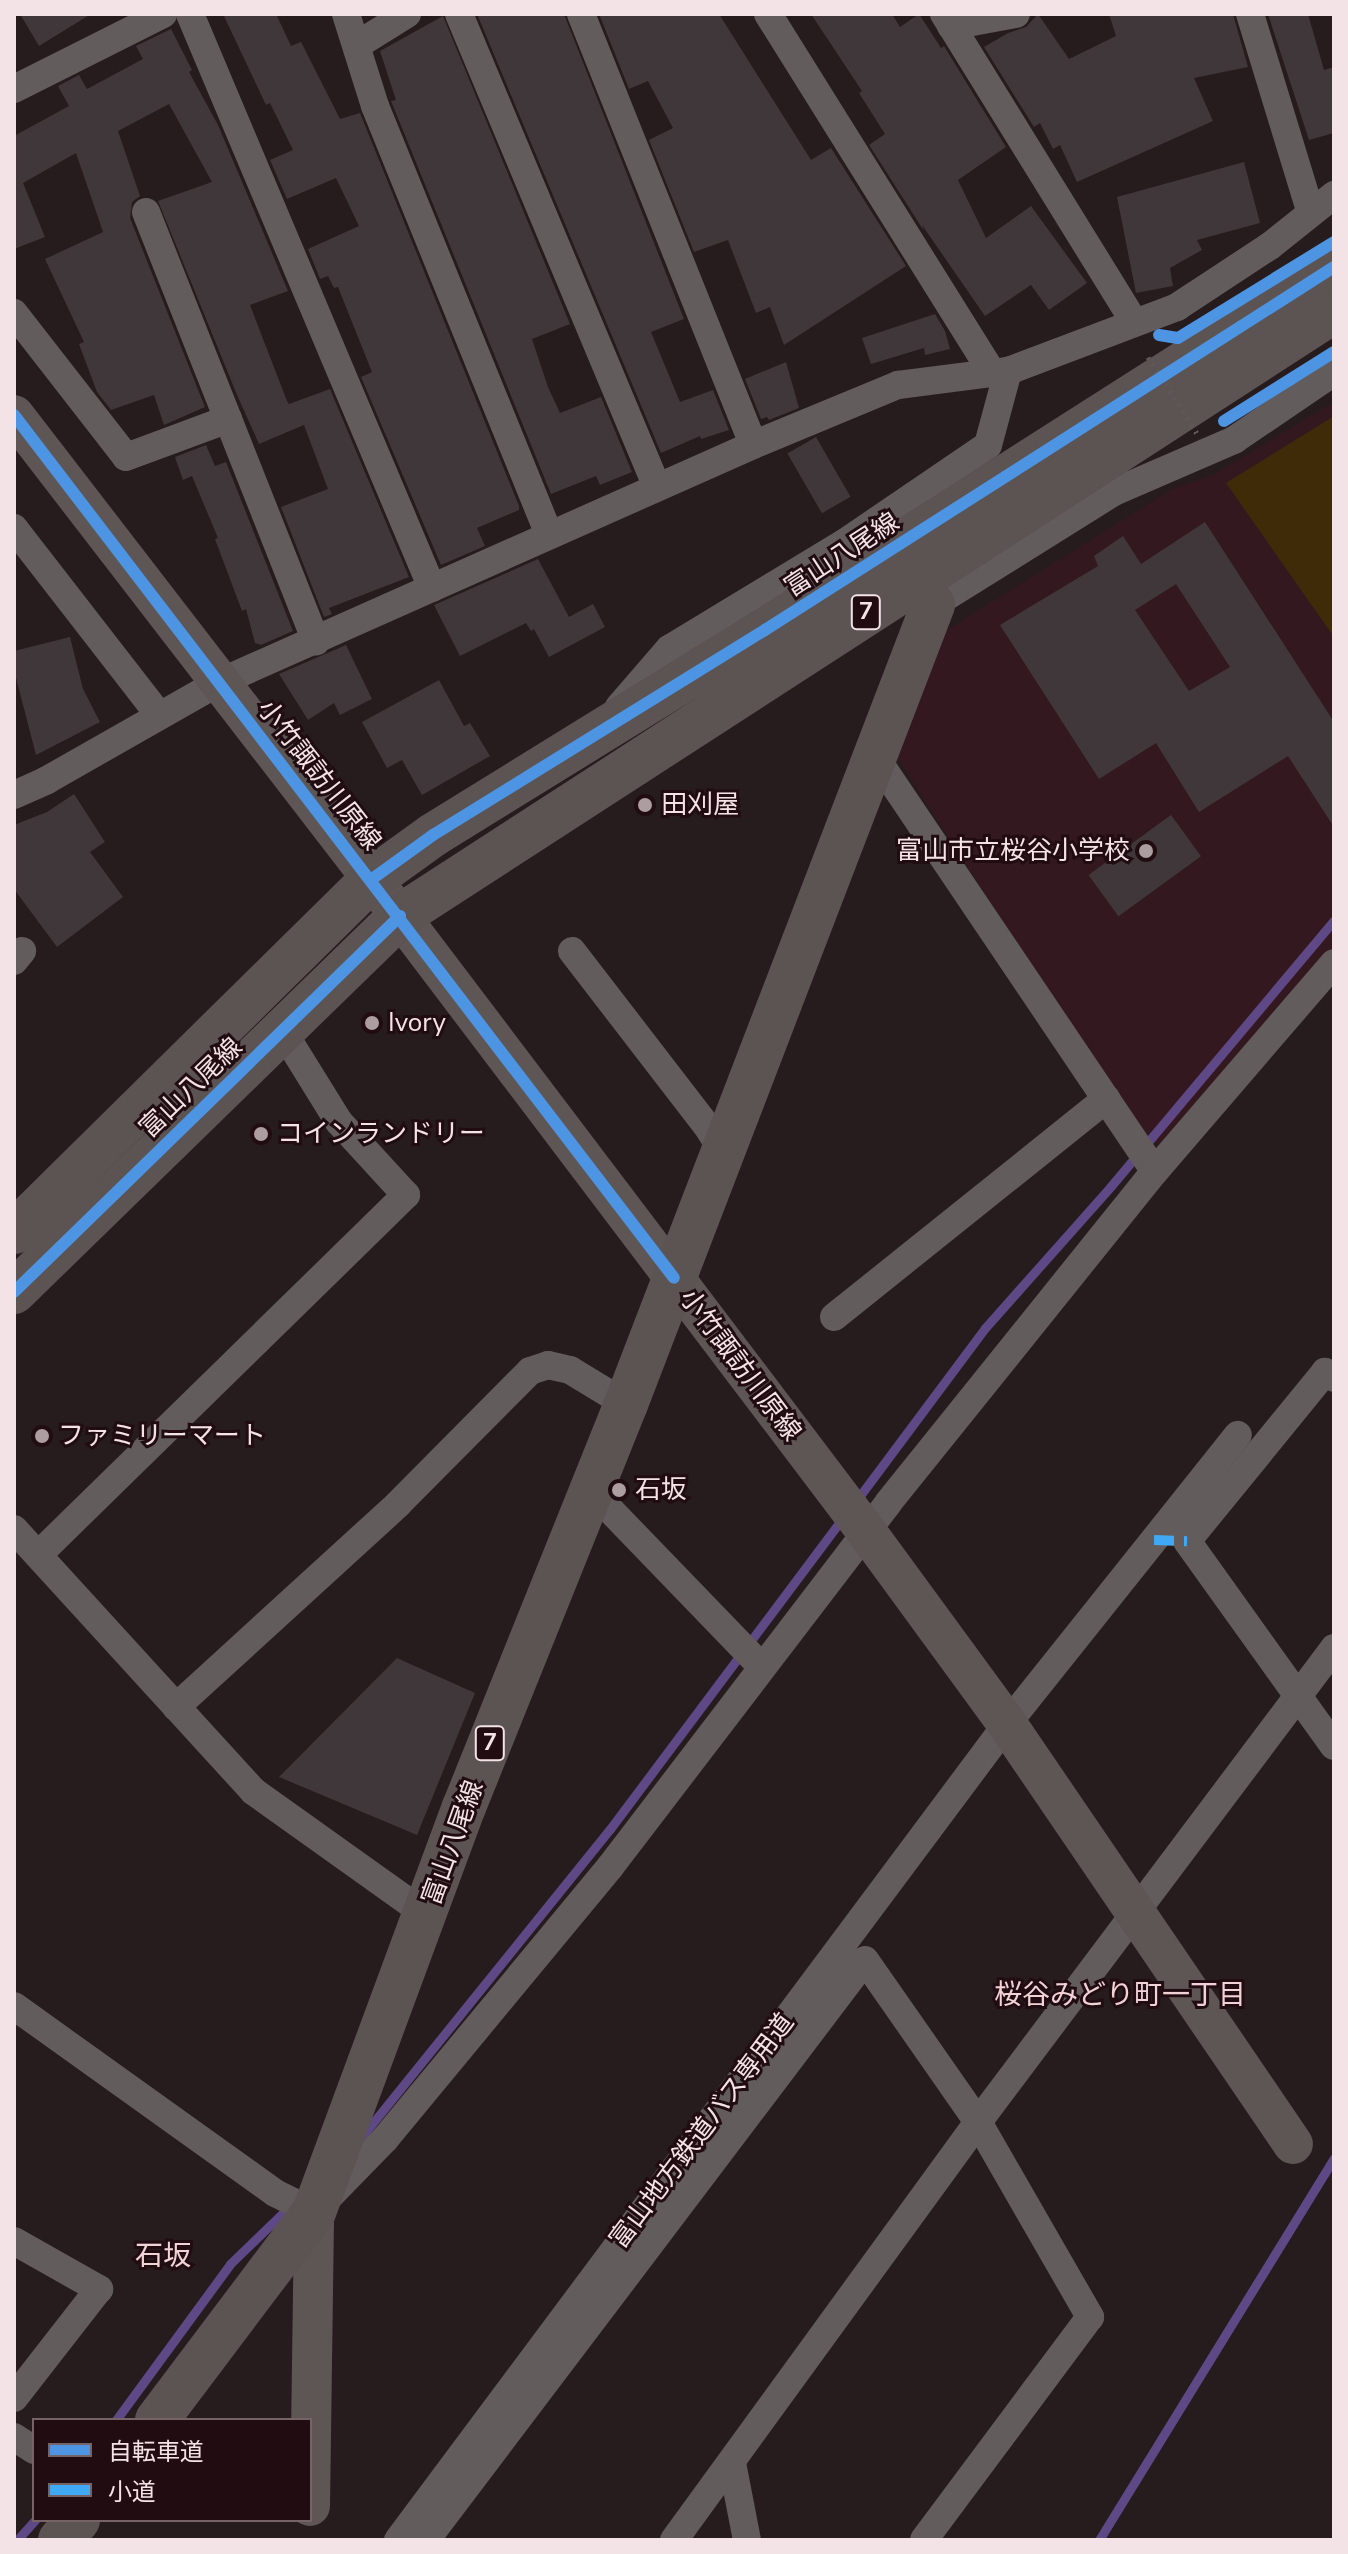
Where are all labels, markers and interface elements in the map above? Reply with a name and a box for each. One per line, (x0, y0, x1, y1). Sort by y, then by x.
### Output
street label: 富山八尾線 (779, 507, 905, 603)
road number: 7 (850, 592, 882, 632)
street label: 小竹諏訪川原線 (251, 694, 387, 856)
place label: 田刈屋 (661, 789, 739, 821)
marker: 田刈屋 (636, 796, 654, 814)
place label: 富山市立桜谷小学校 (896, 835, 1130, 867)
marker: 富山市立桜谷小学校 (1137, 842, 1155, 860)
place label: Ivory (388, 1007, 446, 1039)
marker: Ivory (363, 1014, 381, 1032)
street label: 富山八尾線 (133, 1032, 249, 1144)
place label: コインランドリー (277, 1118, 485, 1150)
marker: コインランドリー (252, 1125, 270, 1143)
street label: 小竹諏訪川原線 (673, 1283, 807, 1447)
place label: ファミリーマート (58, 1420, 266, 1452)
marker: ファミリーマート (33, 1427, 51, 1445)
place label: 石坂 (635, 1474, 687, 1506)
marker: 石坂 (610, 1481, 628, 1499)
road number: 7 (474, 1723, 506, 1763)
street label: 富山八尾線 (416, 1777, 490, 1909)
district label: 桜谷みどり町一丁目 (994, 1978, 1246, 2012)
street label: 富山地方鉄道バス専用道 (603, 2007, 801, 2255)
district label: 石坂 (135, 2239, 191, 2273)
legend (32, 2418, 312, 2522)
text: 自転車道 (108, 2436, 204, 2468)
text: 小道 (108, 2476, 156, 2508)

